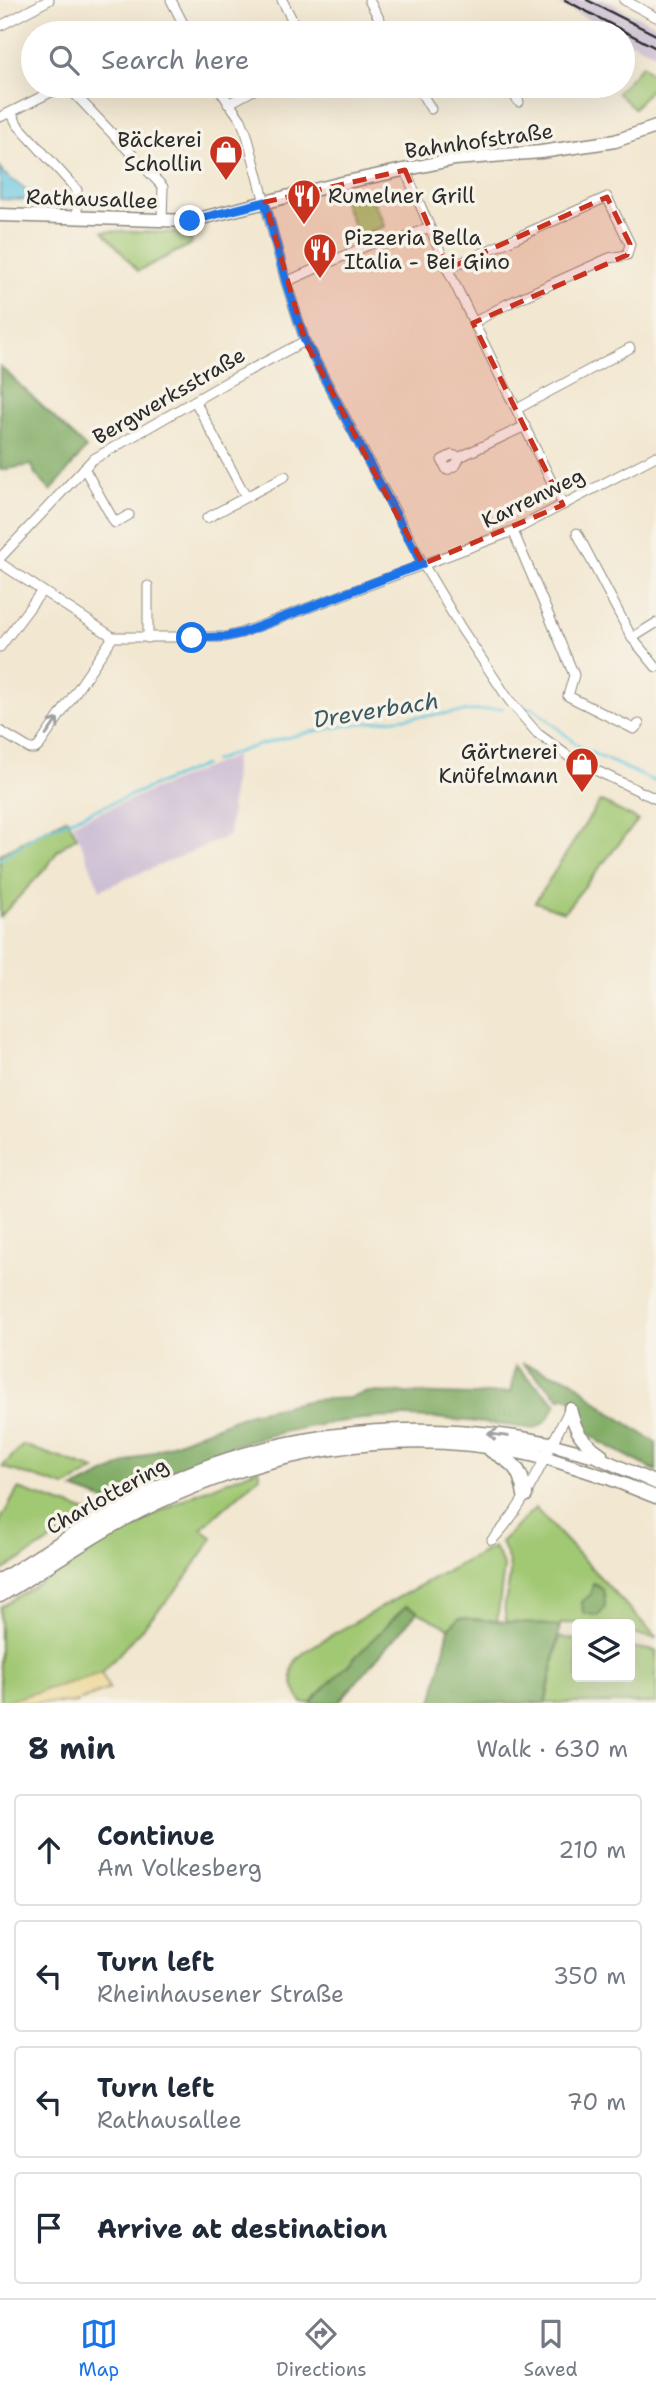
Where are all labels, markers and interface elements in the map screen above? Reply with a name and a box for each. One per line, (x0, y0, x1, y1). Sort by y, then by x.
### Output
search box (21, 21, 635, 98)
icon: search (45, 41, 83, 79)
text: Search here (101, 42, 250, 77)
street label: Bahnhofstraße (403, 117, 555, 165)
place label: Bäckerei Schollin (117, 126, 202, 178)
shop icon: Bäckerei Schollin (207, 133, 245, 182)
restaurant icon: Rumelner Grill (285, 177, 323, 226)
place label: Rumelner Grill (328, 182, 476, 210)
street label: Rathausallee (25, 183, 159, 215)
route end (174, 205, 205, 236)
place label: Pizzeria Bella Italia - Bei Gino (344, 224, 510, 276)
restaurant icon: Pizzeria Bella Italia - Bei Gino (301, 231, 339, 280)
street label: Bergwerksstraße (88, 341, 250, 451)
street label: Karrenweg (477, 461, 589, 535)
route start (176, 622, 207, 653)
water label: Dreverbach (311, 685, 441, 735)
one-way arrow (45, 718, 59, 738)
place label: Gärtnerei Knüfelmann (438, 738, 558, 790)
shop icon: Gärtnerei Knüfelmann (563, 745, 601, 794)
one-way arrow (487, 1428, 510, 1441)
street label: Charlottering (41, 1451, 173, 1541)
map controls (572, 1619, 635, 1682)
button: layers (572, 1619, 635, 1682)
text: 8 min (28, 1728, 115, 1769)
text: Walk · 630 m (476, 1734, 628, 1764)
text: Continue (97, 1818, 215, 1853)
icon: ahead (30, 1831, 68, 1869)
text: 210 m (558, 1835, 626, 1865)
text: Am Volkesberg (97, 1853, 262, 1883)
text: Turn left (97, 1944, 214, 1979)
icon: left (30, 1957, 68, 1995)
text: 350 m (553, 1961, 626, 1991)
text: Rheinhausener Straße (97, 1979, 344, 2009)
text: Turn left (97, 2070, 214, 2105)
icon: left (30, 2083, 68, 2121)
text: 70 m (567, 2087, 626, 2117)
text: Rathausallee (97, 2105, 242, 2135)
icon: arrive (30, 2209, 68, 2247)
text: Arrive at destination (97, 2211, 387, 2246)
tab: Map (78, 2315, 119, 2382)
tab: Directions (276, 2315, 367, 2382)
tab: Saved (524, 2315, 578, 2382)

